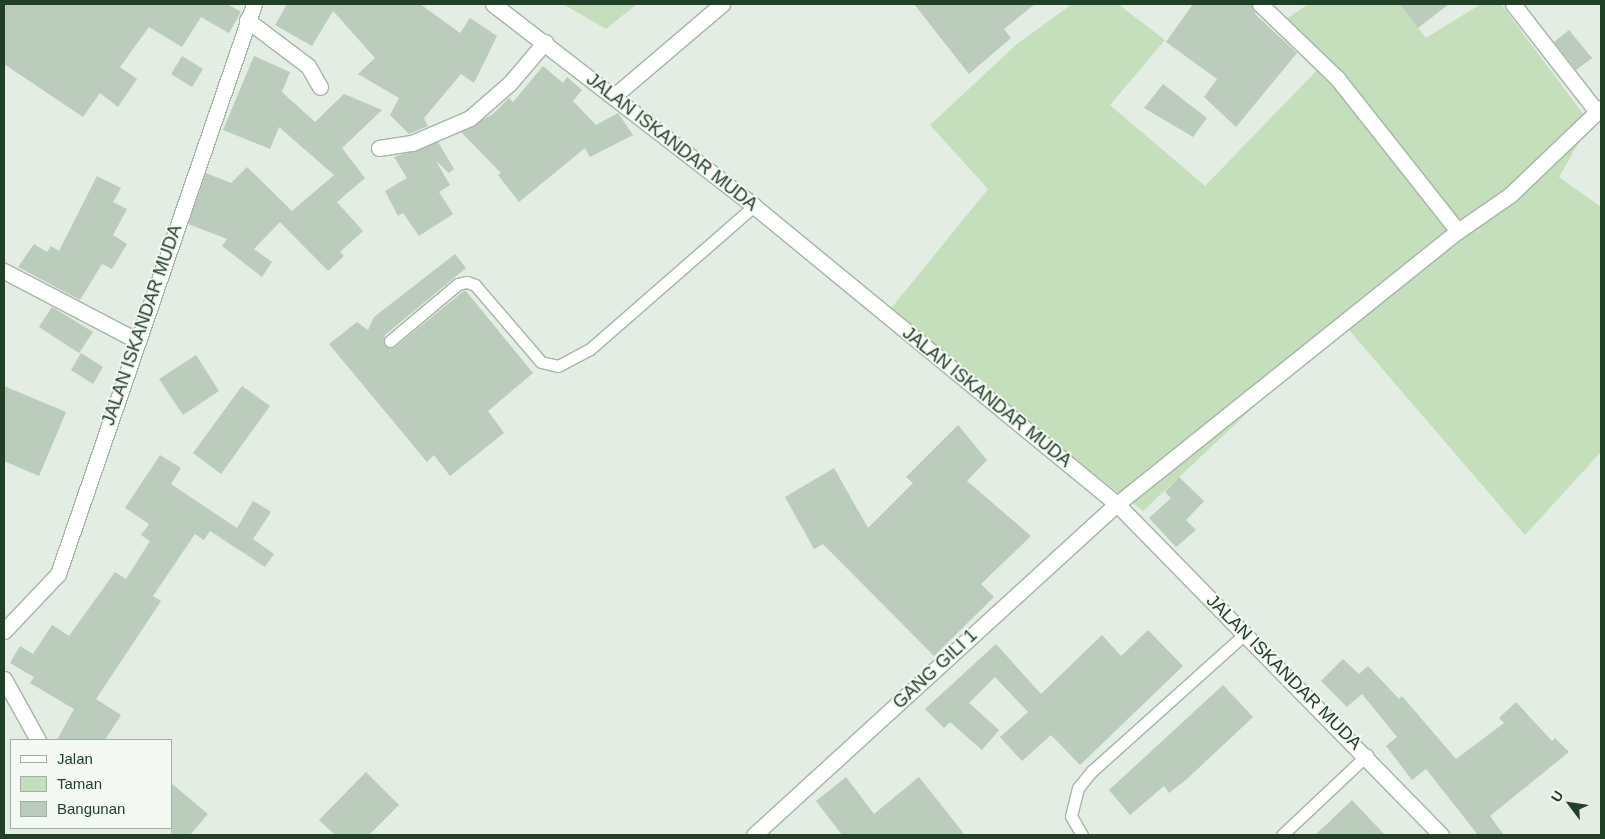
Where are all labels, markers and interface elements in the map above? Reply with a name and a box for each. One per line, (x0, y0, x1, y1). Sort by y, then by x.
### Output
street label: JALAN ISKANDAR MUDA (582, 69, 762, 215)
street label: JALAN ISKANDAR MUDA (97, 222, 187, 428)
street label: JALAN ISKANDAR MUDA (898, 322, 1076, 472)
street label: JALAN ISKANDAR MUDA (1202, 590, 1366, 754)
street label: GANG GILI 1 (888, 625, 982, 713)
legend (10, 739, 172, 829)
text: Jalan (57, 750, 93, 767)
text: Taman (57, 775, 102, 792)
north arrow (1545, 779, 1595, 829)
text: U (1548, 788, 1567, 805)
text: Bangunan (57, 800, 125, 817)

